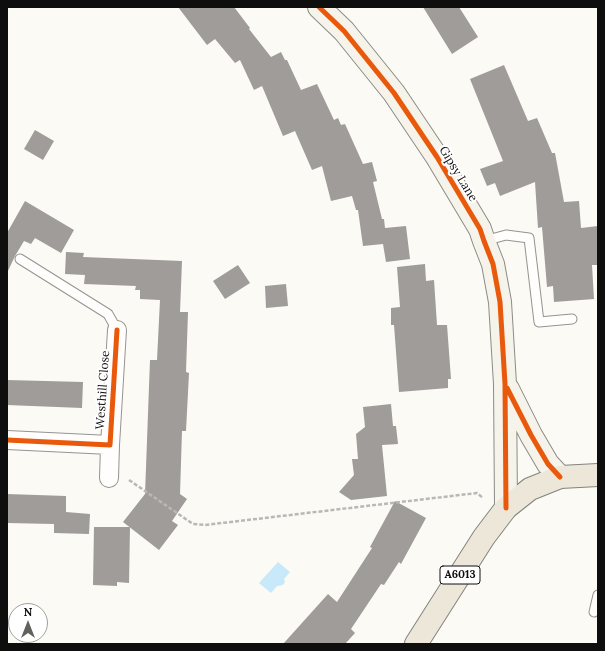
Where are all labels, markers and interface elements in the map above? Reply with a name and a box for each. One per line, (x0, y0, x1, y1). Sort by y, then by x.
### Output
street label: Gipsy Lane (436, 144, 480, 204)
street label: Westhill Close (93, 350, 113, 430)
road number: A6013 (440, 566, 480, 584)
north arrow (8, 603, 48, 643)
text: N (24, 605, 32, 619)

